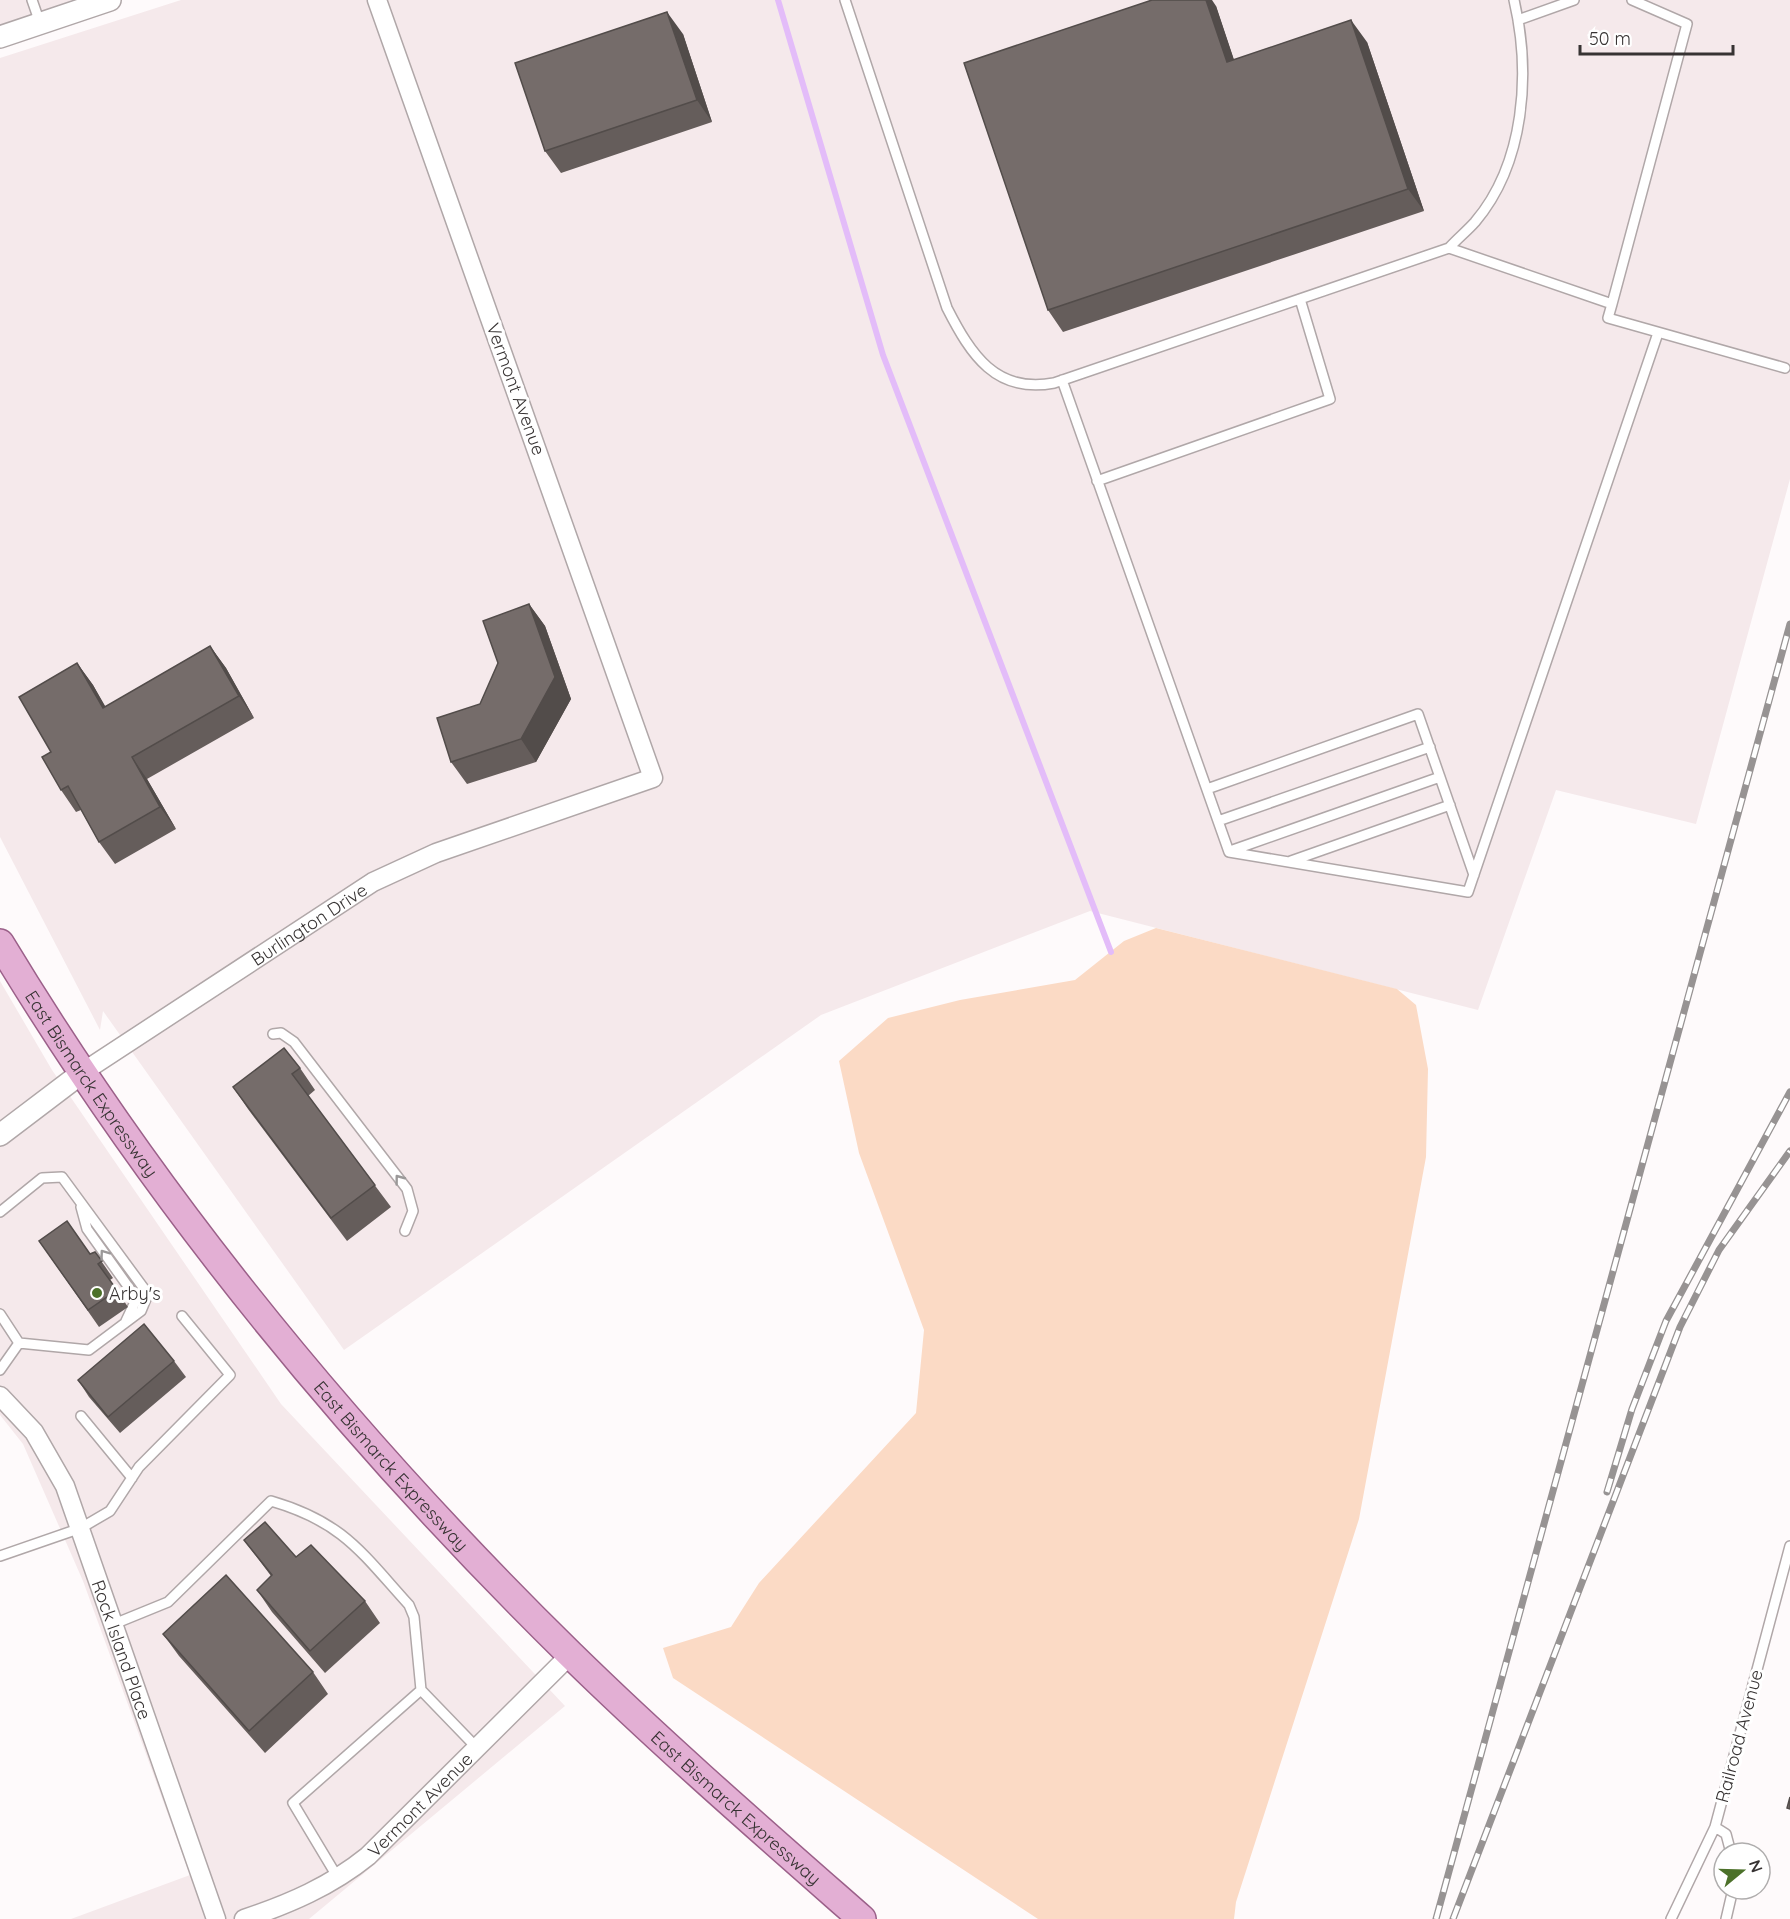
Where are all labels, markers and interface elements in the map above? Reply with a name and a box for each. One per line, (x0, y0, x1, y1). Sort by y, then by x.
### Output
scale bar (1580, 18, 1733, 56)
text: 50 m (1589, 27, 1631, 50)
street label: Vermont Avenue (481, 320, 551, 458)
street label: Burlington Drive (246, 878, 371, 970)
street label: East Bismarck Expressway (21, 986, 163, 1181)
one-way arrow (395, 1174, 406, 1185)
one-way arrow (101, 1250, 112, 1261)
place label: Arby's (109, 1282, 161, 1305)
marker: Arby's (90, 1286, 104, 1300)
street label: East Bismarck Expressway (309, 1376, 474, 1555)
street label: Rock Island Place (87, 1577, 157, 1722)
street label: Railroad Avenue (1710, 1667, 1768, 1805)
street label: East Bismarck Expressway (646, 1725, 826, 1890)
street label: Vermont Avenue (362, 1747, 477, 1862)
north arrow (1712, 1841, 1772, 1901)
text: N (1745, 1857, 1768, 1875)

